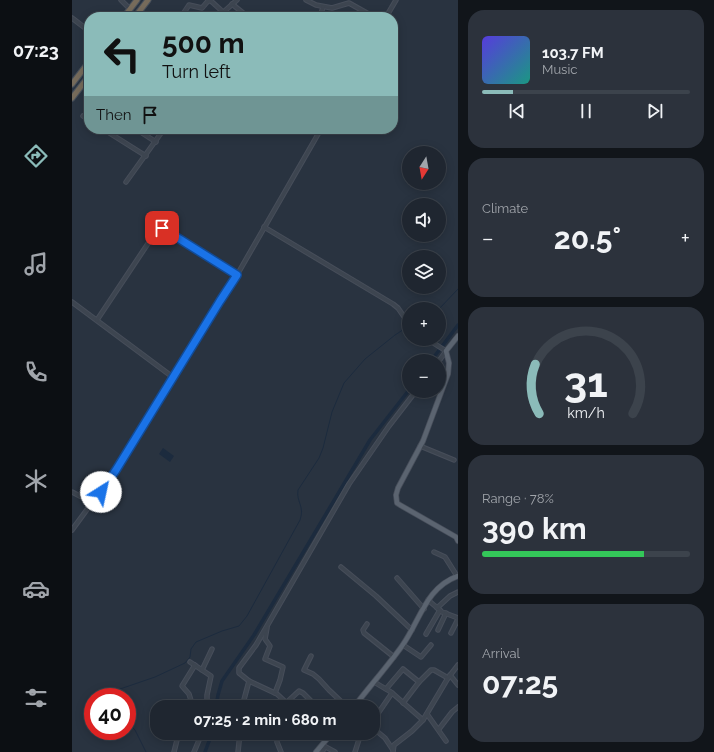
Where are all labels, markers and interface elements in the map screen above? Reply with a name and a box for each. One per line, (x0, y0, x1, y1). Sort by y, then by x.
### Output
text: 500 m (162, 27, 245, 60)
icon: left (96, 28, 148, 80)
text: 07:23 (13, 40, 59, 61)
text: 103.7 FM (542, 44, 604, 62)
text: Turn left (162, 61, 231, 82)
text: Music (542, 62, 577, 77)
icon: previous (506, 100, 528, 122)
icon: pause (575, 100, 597, 122)
icon: next (644, 100, 666, 122)
icon: arrive (139, 104, 161, 126)
text: Then (96, 106, 131, 124)
icon: directions (22, 142, 50, 170)
north arrow (402, 146, 446, 190)
map controls (402, 146, 446, 398)
button: sound (402, 198, 446, 242)
text: Climate (482, 201, 528, 216)
pin (145, 211, 179, 245)
icon: arrive (151, 217, 173, 239)
text: 20.5° (554, 221, 621, 256)
text: − (482, 225, 494, 251)
text: + (681, 225, 690, 251)
icon: music (22, 250, 50, 278)
button: layers (402, 250, 446, 294)
button: + (402, 302, 446, 346)
button: − (402, 354, 446, 398)
icon: phone (22, 358, 50, 386)
text: 31 (564, 358, 608, 407)
text: km/h (567, 405, 605, 421)
icon: climate (22, 467, 50, 495)
position arrow (80, 471, 122, 513)
text: Range · 78% (482, 491, 554, 506)
text: 390 km (482, 511, 587, 546)
icon: car (22, 575, 50, 603)
text: Arrival (482, 646, 520, 661)
text: 07:25 (482, 666, 558, 701)
icon: filters (22, 684, 50, 712)
speed limit sign: 40 (84, 688, 136, 740)
text: 07:25 · 2 min · 680 m (193, 711, 337, 729)

